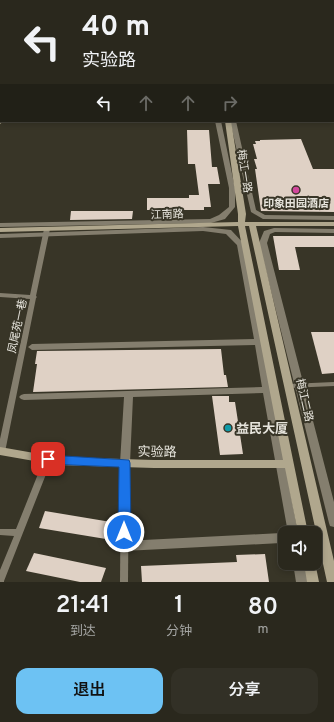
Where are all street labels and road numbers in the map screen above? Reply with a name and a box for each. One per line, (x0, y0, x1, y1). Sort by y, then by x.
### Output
street label: 梅江一路 (234, 148, 254, 194)
street label: 江南路 (150, 207, 184, 223)
street label: 凤尾苑一巷 (5, 298, 31, 355)
street label: 梅江二路 (292, 377, 316, 423)
street label: 实验路 (137, 445, 177, 461)

